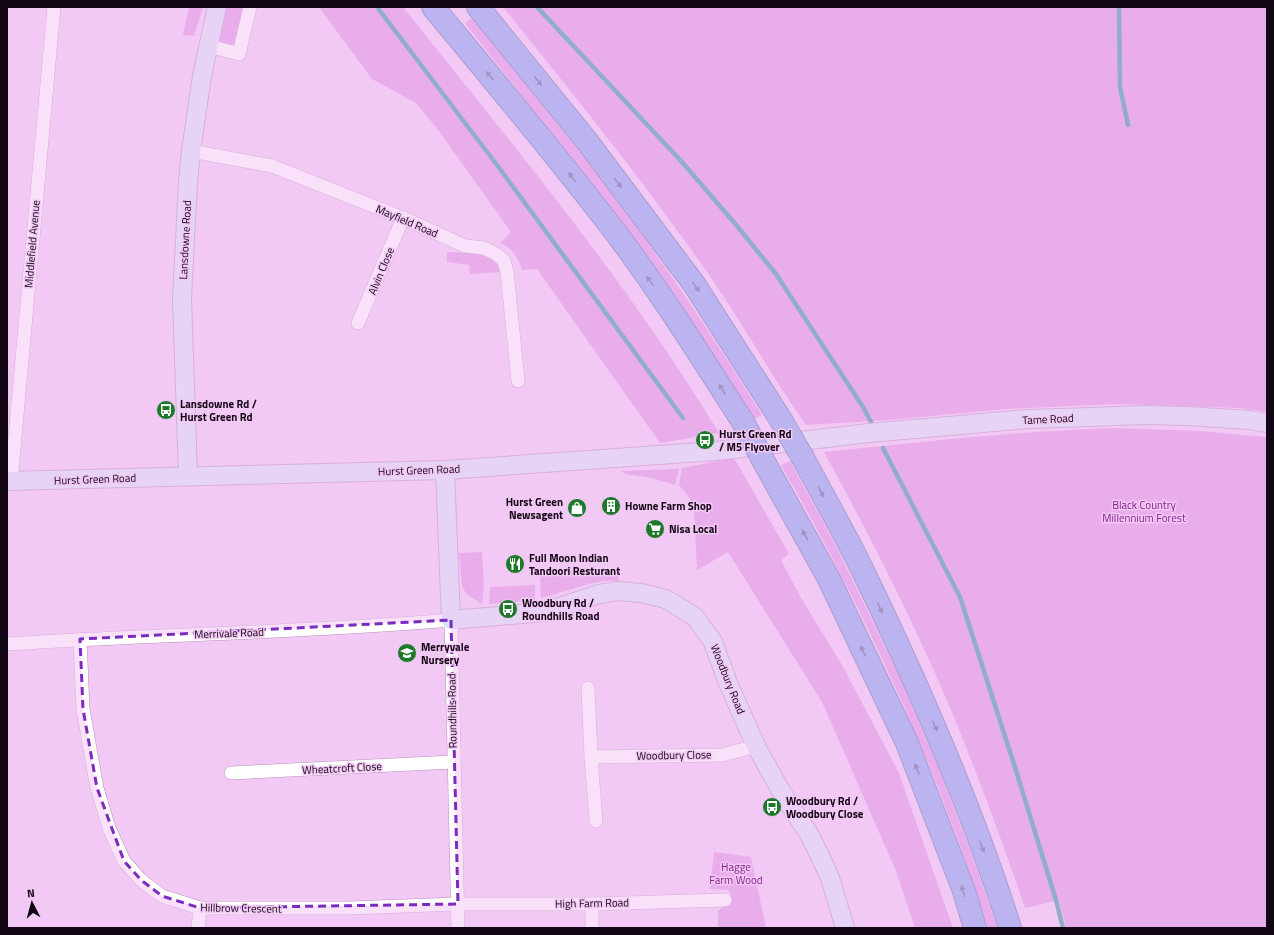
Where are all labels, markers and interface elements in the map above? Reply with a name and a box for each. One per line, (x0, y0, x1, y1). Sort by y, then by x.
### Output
one-way arrow (486, 70, 495, 81)
one-way arrow (533, 75, 542, 86)
one-way arrow (567, 171, 576, 182)
one-way arrow (614, 178, 622, 188)
street label: Middlefield Avenue (20, 199, 44, 289)
street label: Lansdowne Road (175, 200, 195, 280)
street label: Mayfield Road (373, 201, 441, 241)
street label: Alvin Close (364, 244, 398, 297)
one-way arrow (646, 275, 654, 286)
one-way arrow (692, 282, 700, 292)
one-way arrow (718, 384, 726, 394)
place label: Lansdowne Rd / Hurst Green Rd (180, 396, 257, 425)
bus stop icon: Lansdowne Rd / Hurst Green Rd (155, 399, 177, 421)
street label: Tame Road (1022, 410, 1074, 428)
place label: Hurst Green Rd / M5 Flyover (719, 426, 792, 455)
bus stop icon: Hurst Green Rd / M5 Flyover (694, 429, 716, 451)
street label: Hurst Green Road (378, 461, 461, 479)
street label: Hurst Green Road (54, 470, 137, 488)
one-way arrow (818, 486, 825, 498)
place label: Hurst Green Newsagent (506, 494, 563, 523)
building icon: Howne Farm Shop (600, 495, 622, 517)
shop icon: Hurst Green Newsagent (566, 497, 588, 519)
park label: Black Country Millennium Forest (1102, 497, 1186, 526)
place label: Howne Farm Shop (625, 498, 712, 514)
supermarket icon: Nisa Local (644, 518, 666, 540)
place label: Nisa Local (669, 521, 717, 537)
one-way arrow (802, 529, 808, 541)
place label: Full Moon Indian Tandoori Resturant (529, 550, 620, 579)
restaurant icon: Full Moon Indian Tandoori Resturant (504, 553, 526, 575)
place label: Woodbury Rd / Roundhills Road (522, 595, 600, 624)
bus stop icon: Woodbury Rd / Roundhills Road (497, 598, 519, 620)
one-way arrow (877, 602, 883, 614)
street label: Merrivale Road (194, 624, 264, 642)
place label: Merryvale Nursery (421, 639, 470, 668)
school or university icon: Merryvale Nursery (396, 642, 418, 664)
street label: Woodbury Road (707, 642, 749, 716)
one-way arrow (860, 645, 866, 657)
street label: Roundhills Road (443, 673, 461, 749)
one-way arrow (932, 720, 938, 732)
street label: Woodbury Close (636, 746, 712, 764)
street label: Wheatcroft Close (302, 758, 383, 778)
one-way arrow (913, 763, 919, 775)
place label: Woodbury Rd / Woodbury Close (786, 793, 864, 822)
bus stop icon: Woodbury Rd / Woodbury Close (761, 796, 783, 818)
one-way arrow (979, 842, 985, 854)
park label: Hagge Farm Wood (709, 859, 763, 888)
north arrow (12, 883, 52, 923)
one-way arrow (960, 884, 966, 896)
text: N (26, 885, 36, 901)
street label: High Farm Road (555, 894, 629, 912)
street label: Hillbrow Crescent (200, 899, 282, 917)

